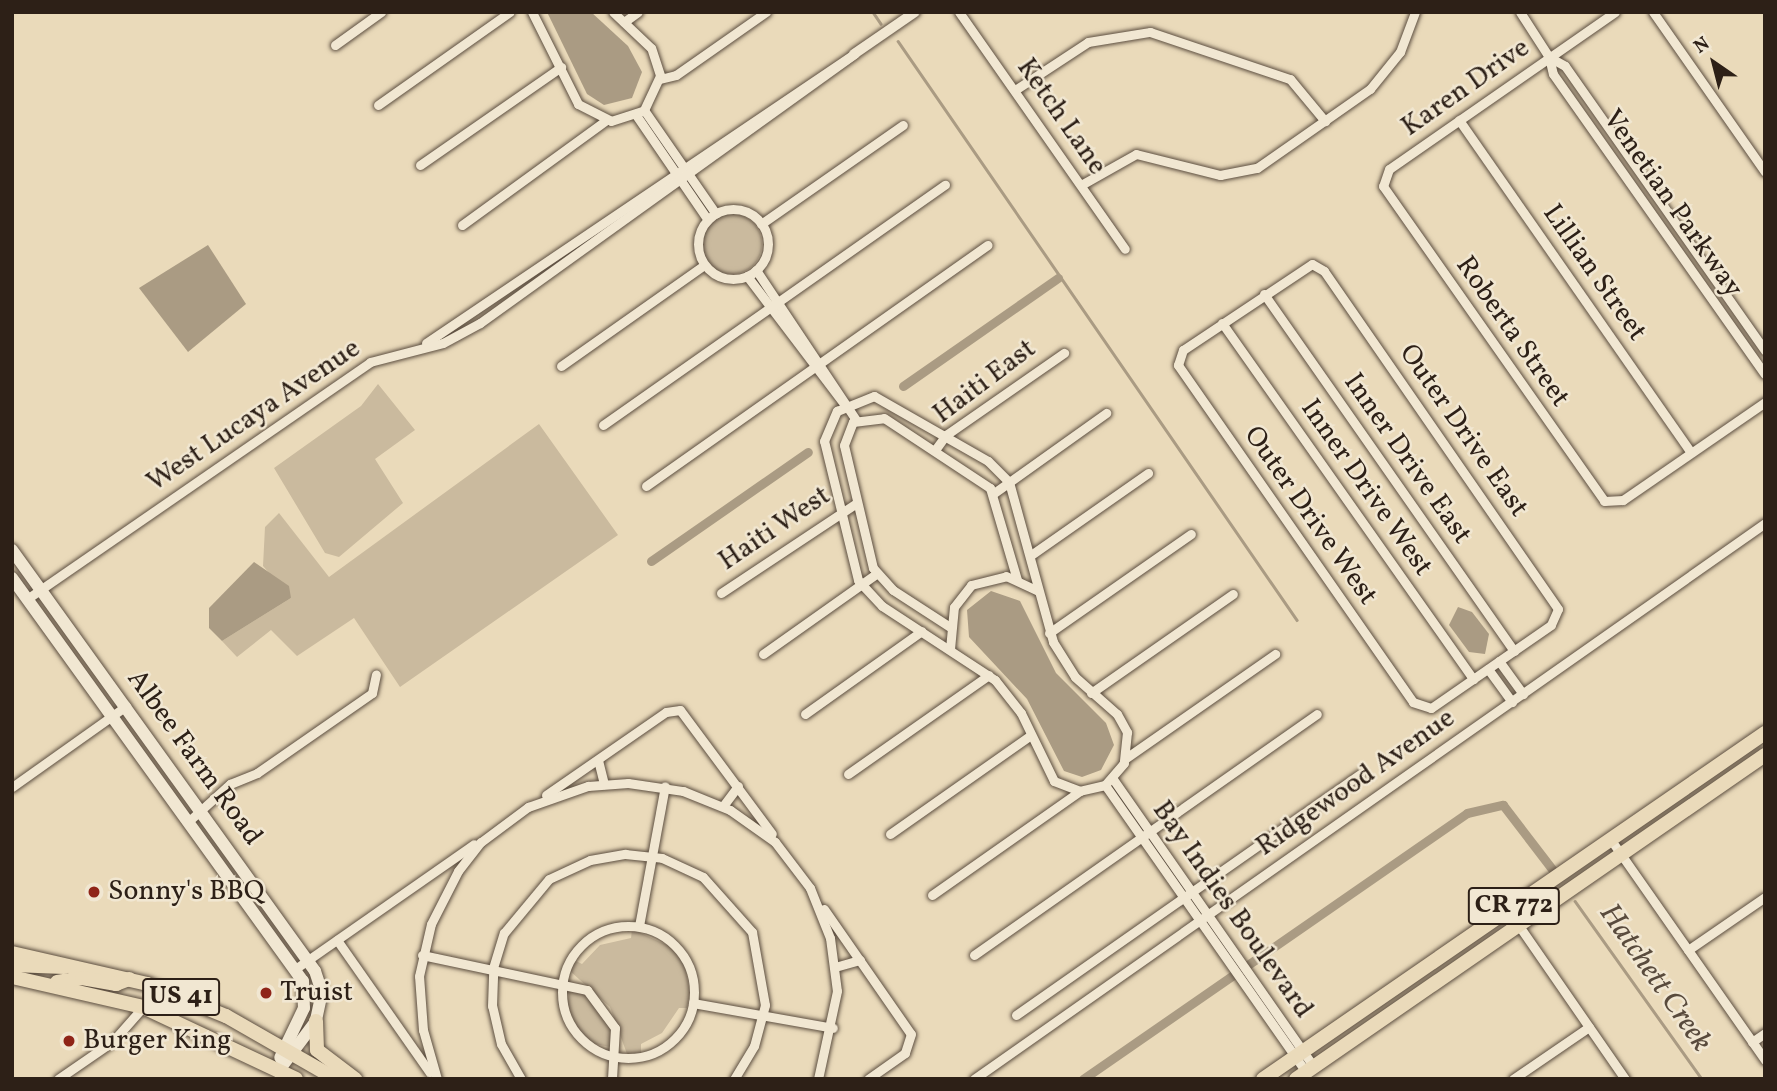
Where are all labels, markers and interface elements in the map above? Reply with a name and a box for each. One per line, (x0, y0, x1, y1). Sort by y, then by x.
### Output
north arrow (1679, 28, 1749, 98)
text: N (1689, 31, 1715, 60)
street label: Karen Drive (1395, 32, 1537, 144)
street label: Ketch Lane (1009, 52, 1113, 182)
street label: Venetian Parkway (1595, 104, 1749, 304)
street label: Lillian Street (1535, 198, 1653, 348)
street label: Roberta Street (1448, 250, 1576, 414)
street label: West Lucaya Avenue (141, 332, 367, 500)
street label: Haiti East (927, 333, 1043, 431)
street label: Outer Drive East (1391, 338, 1535, 524)
street label: Inner Drive East (1336, 367, 1478, 551)
street label: Inner Drive West (1292, 393, 1440, 583)
street label: Outer Drive West (1236, 420, 1384, 612)
street label: Haiti West (712, 479, 838, 579)
street label: Albee Farm Road (119, 664, 269, 852)
street label: Ridgewood Avenue (1250, 702, 1462, 864)
street label: Bay Indies Boulevard (1144, 794, 1320, 1026)
place label: Sonny's BBQ (108, 875, 264, 909)
marker: Sonny's BBQ (86, 884, 102, 900)
road number: CR 772 (1467, 884, 1561, 928)
water label: Hatchett Creek (1591, 897, 1719, 1059)
road number: US 41 (141, 974, 221, 1020)
place label: Truist (280, 976, 353, 1010)
marker: Truist (258, 985, 274, 1001)
place label: Burger King (83, 1024, 231, 1058)
marker: Burger King (61, 1033, 77, 1049)

